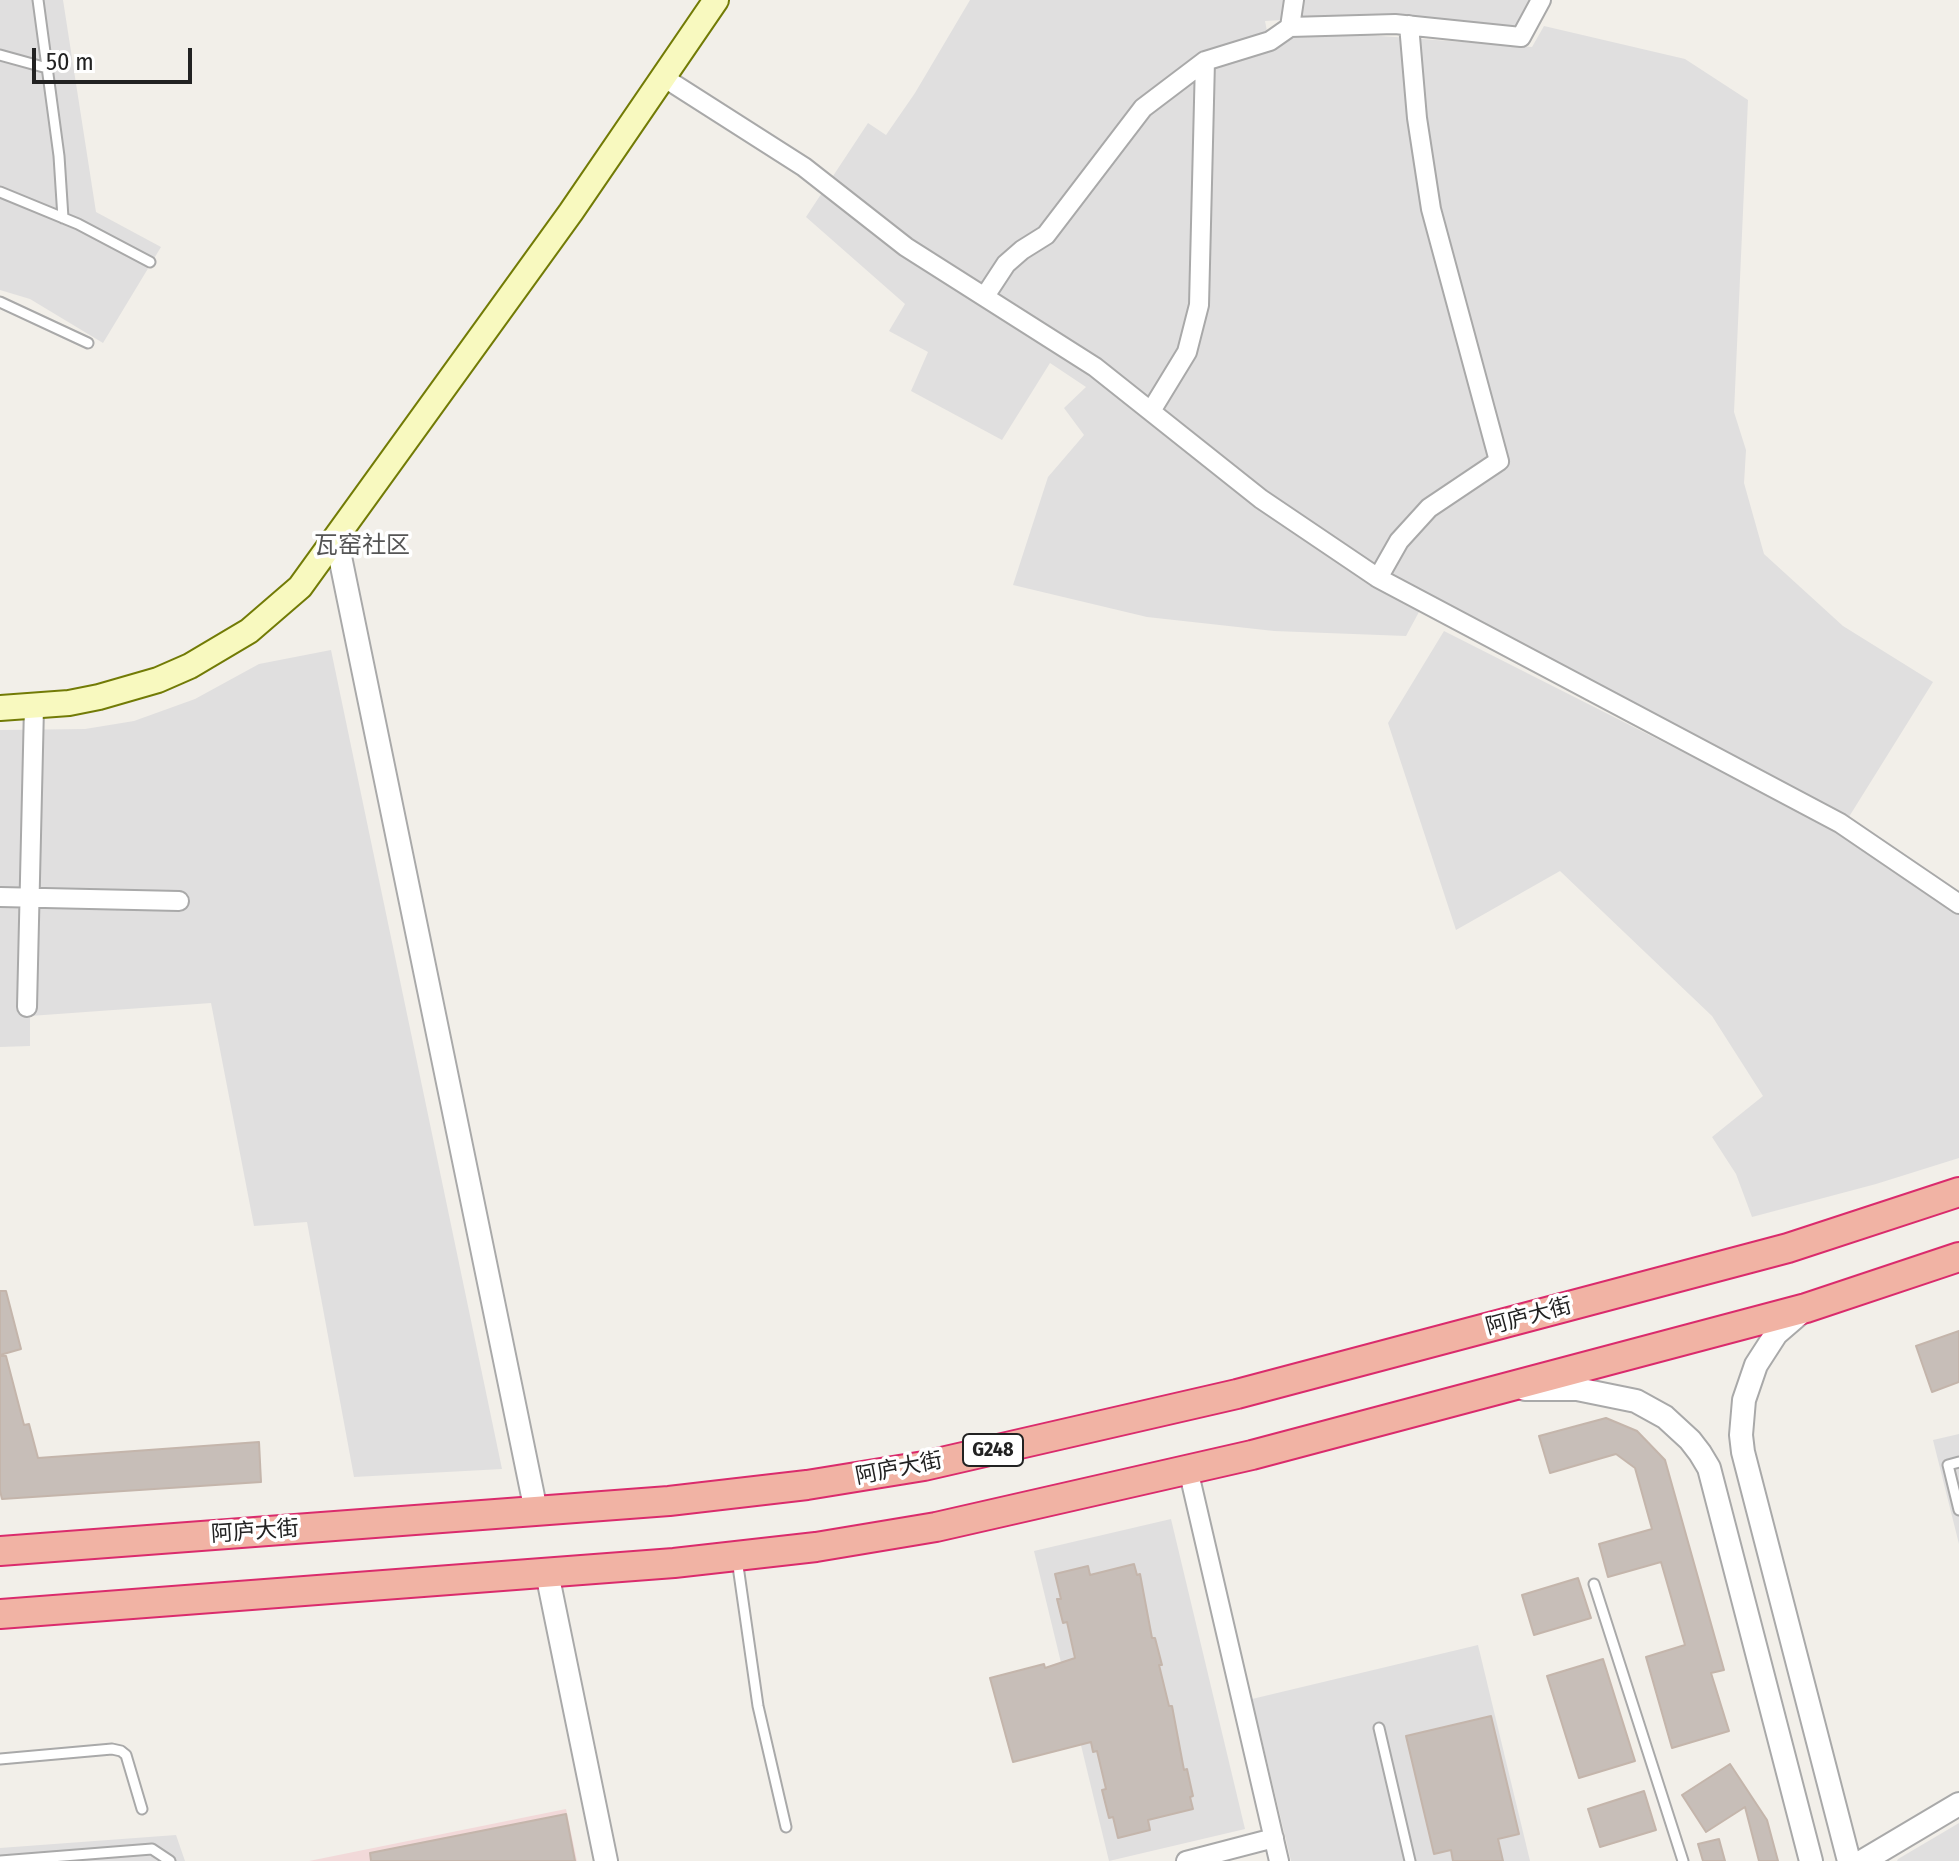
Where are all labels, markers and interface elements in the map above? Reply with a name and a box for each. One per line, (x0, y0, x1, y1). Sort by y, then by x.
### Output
scale bar (36, 32, 196, 82)
text: 50 m (46, 48, 94, 76)
district label: 瓦窑社区 (314, 532, 410, 560)
street label: 阿庐大街 (1483, 1293, 1575, 1341)
road number: G248 (963, 1434, 1023, 1466)
street label: 阿庐大街 (853, 1448, 945, 1490)
street label: 阿庐大街 (210, 1516, 300, 1548)

